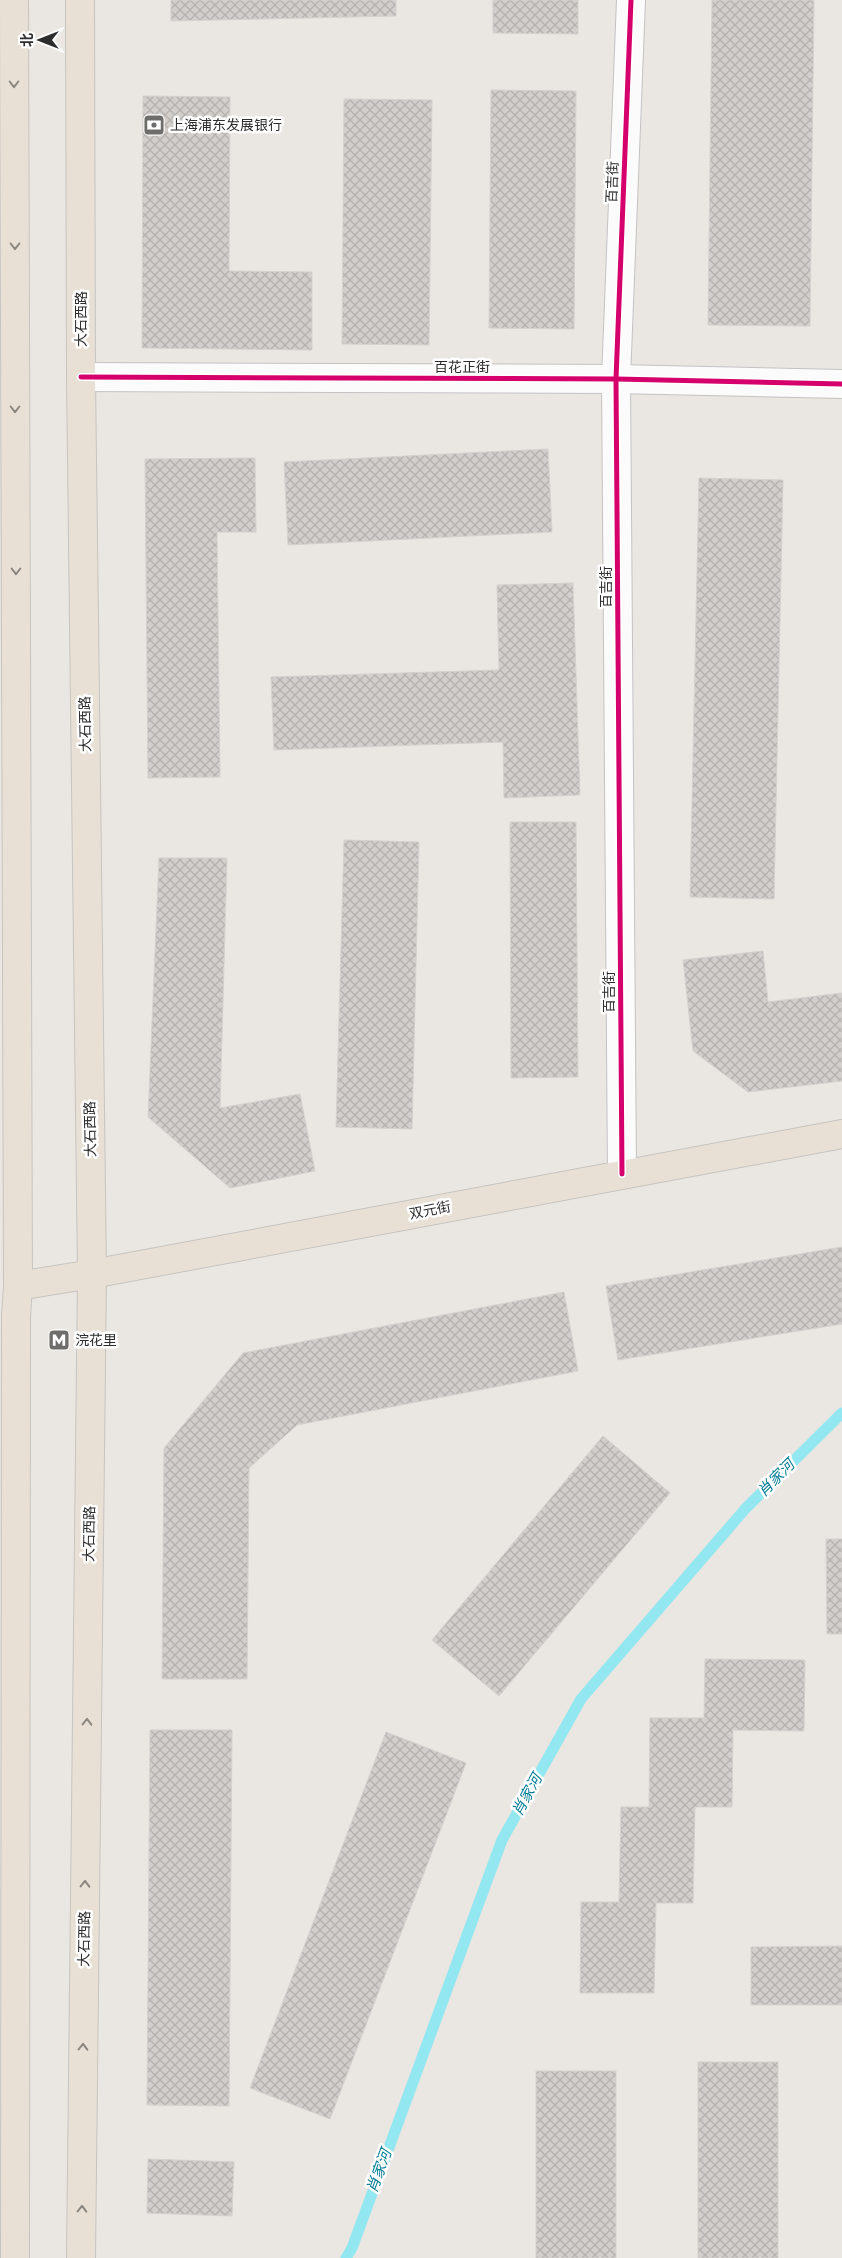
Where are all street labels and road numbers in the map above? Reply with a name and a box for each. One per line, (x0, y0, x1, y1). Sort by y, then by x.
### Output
street label: 百吉街 (602, 161, 621, 203)
street label: 大石西路 (72, 291, 89, 347)
street label: 百花正街 (434, 358, 490, 375)
street label: 百吉街 (597, 566, 614, 608)
street label: 大石西路 (76, 696, 93, 752)
street label: 百吉街 (600, 971, 617, 1013)
street label: 大石西路 (81, 1101, 98, 1157)
street label: 双元街 (408, 1197, 452, 1222)
street label: 大石西路 (80, 1506, 97, 1562)
street label: 大石西路 (75, 1911, 92, 1967)

